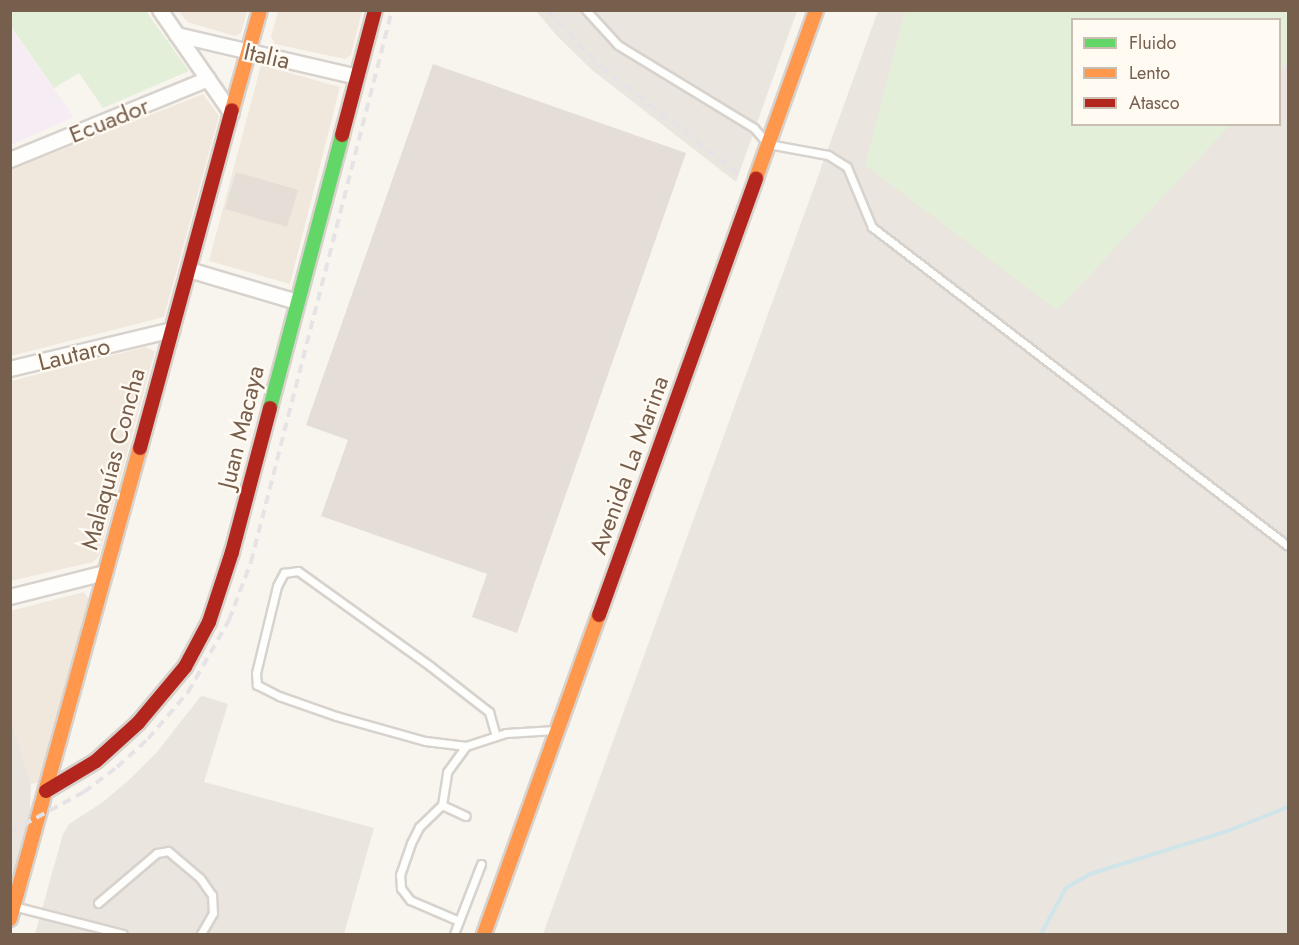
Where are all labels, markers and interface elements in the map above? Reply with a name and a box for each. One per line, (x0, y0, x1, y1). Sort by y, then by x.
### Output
legend (1071, 18, 1281, 126)
text: Fluido (1129, 30, 1176, 56)
street label: Italia (241, 37, 293, 75)
text: Lento (1129, 60, 1170, 86)
text: Atasco (1129, 90, 1180, 116)
street label: Ecuador (65, 91, 153, 149)
street label: Lautaro (35, 331, 113, 377)
street label: Juan Macaya (212, 363, 270, 491)
street label: Malaquías Concha (75, 365, 151, 553)
street label: Avenida La Marina (583, 372, 675, 558)

